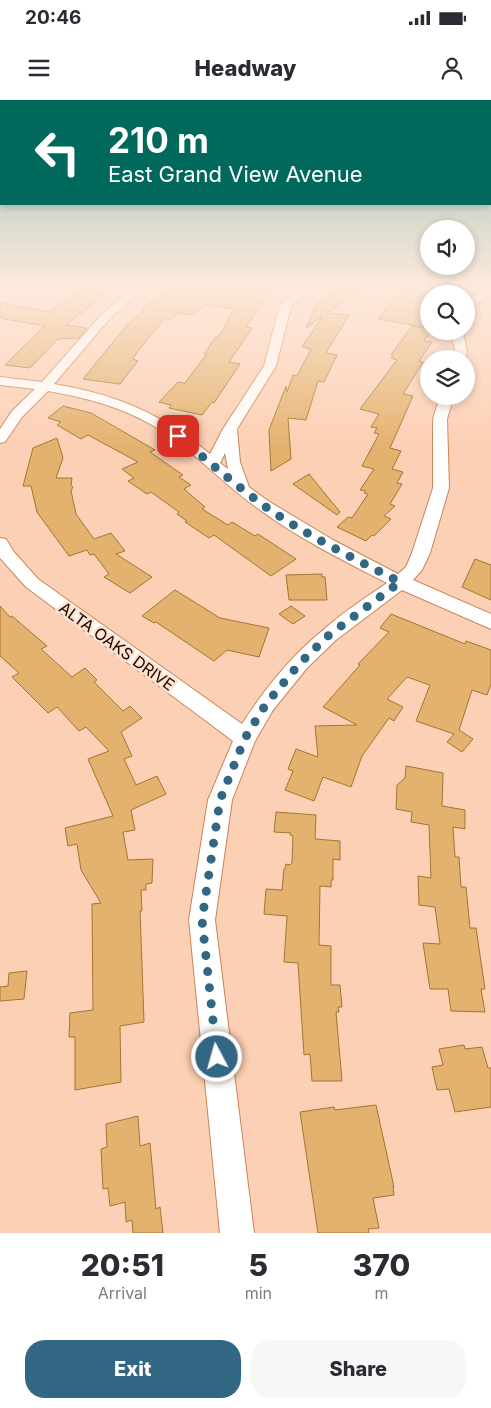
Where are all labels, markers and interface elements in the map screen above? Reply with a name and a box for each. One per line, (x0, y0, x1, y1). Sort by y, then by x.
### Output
text: 20:46 (25, 6, 81, 29)
icon: menu (25, 54, 53, 82)
icon: person (438, 54, 466, 82)
text: Headway (195, 55, 296, 81)
text: 210 m (108, 119, 209, 161)
icon: left (25, 120, 90, 185)
text: East Grand View Avenue (108, 161, 363, 187)
map controls (420, 220, 475, 405)
button: sound (420, 220, 475, 275)
button: search (420, 285, 475, 340)
button: layers (420, 350, 475, 405)
pin (157, 415, 199, 457)
icon: arrive (164, 422, 192, 450)
street label: ALTA OAKS DRIVE (55, 597, 179, 695)
position arrow (190, 1030, 242, 1082)
text: 20:51 (81, 1247, 164, 1283)
text: 5 (249, 1247, 268, 1283)
text: 370 (353, 1247, 410, 1283)
text: Arrival (98, 1283, 147, 1303)
text: min (245, 1283, 272, 1303)
text: m (374, 1283, 389, 1303)
button: Exit (25, 1340, 241, 1398)
button: Share (251, 1340, 466, 1398)

